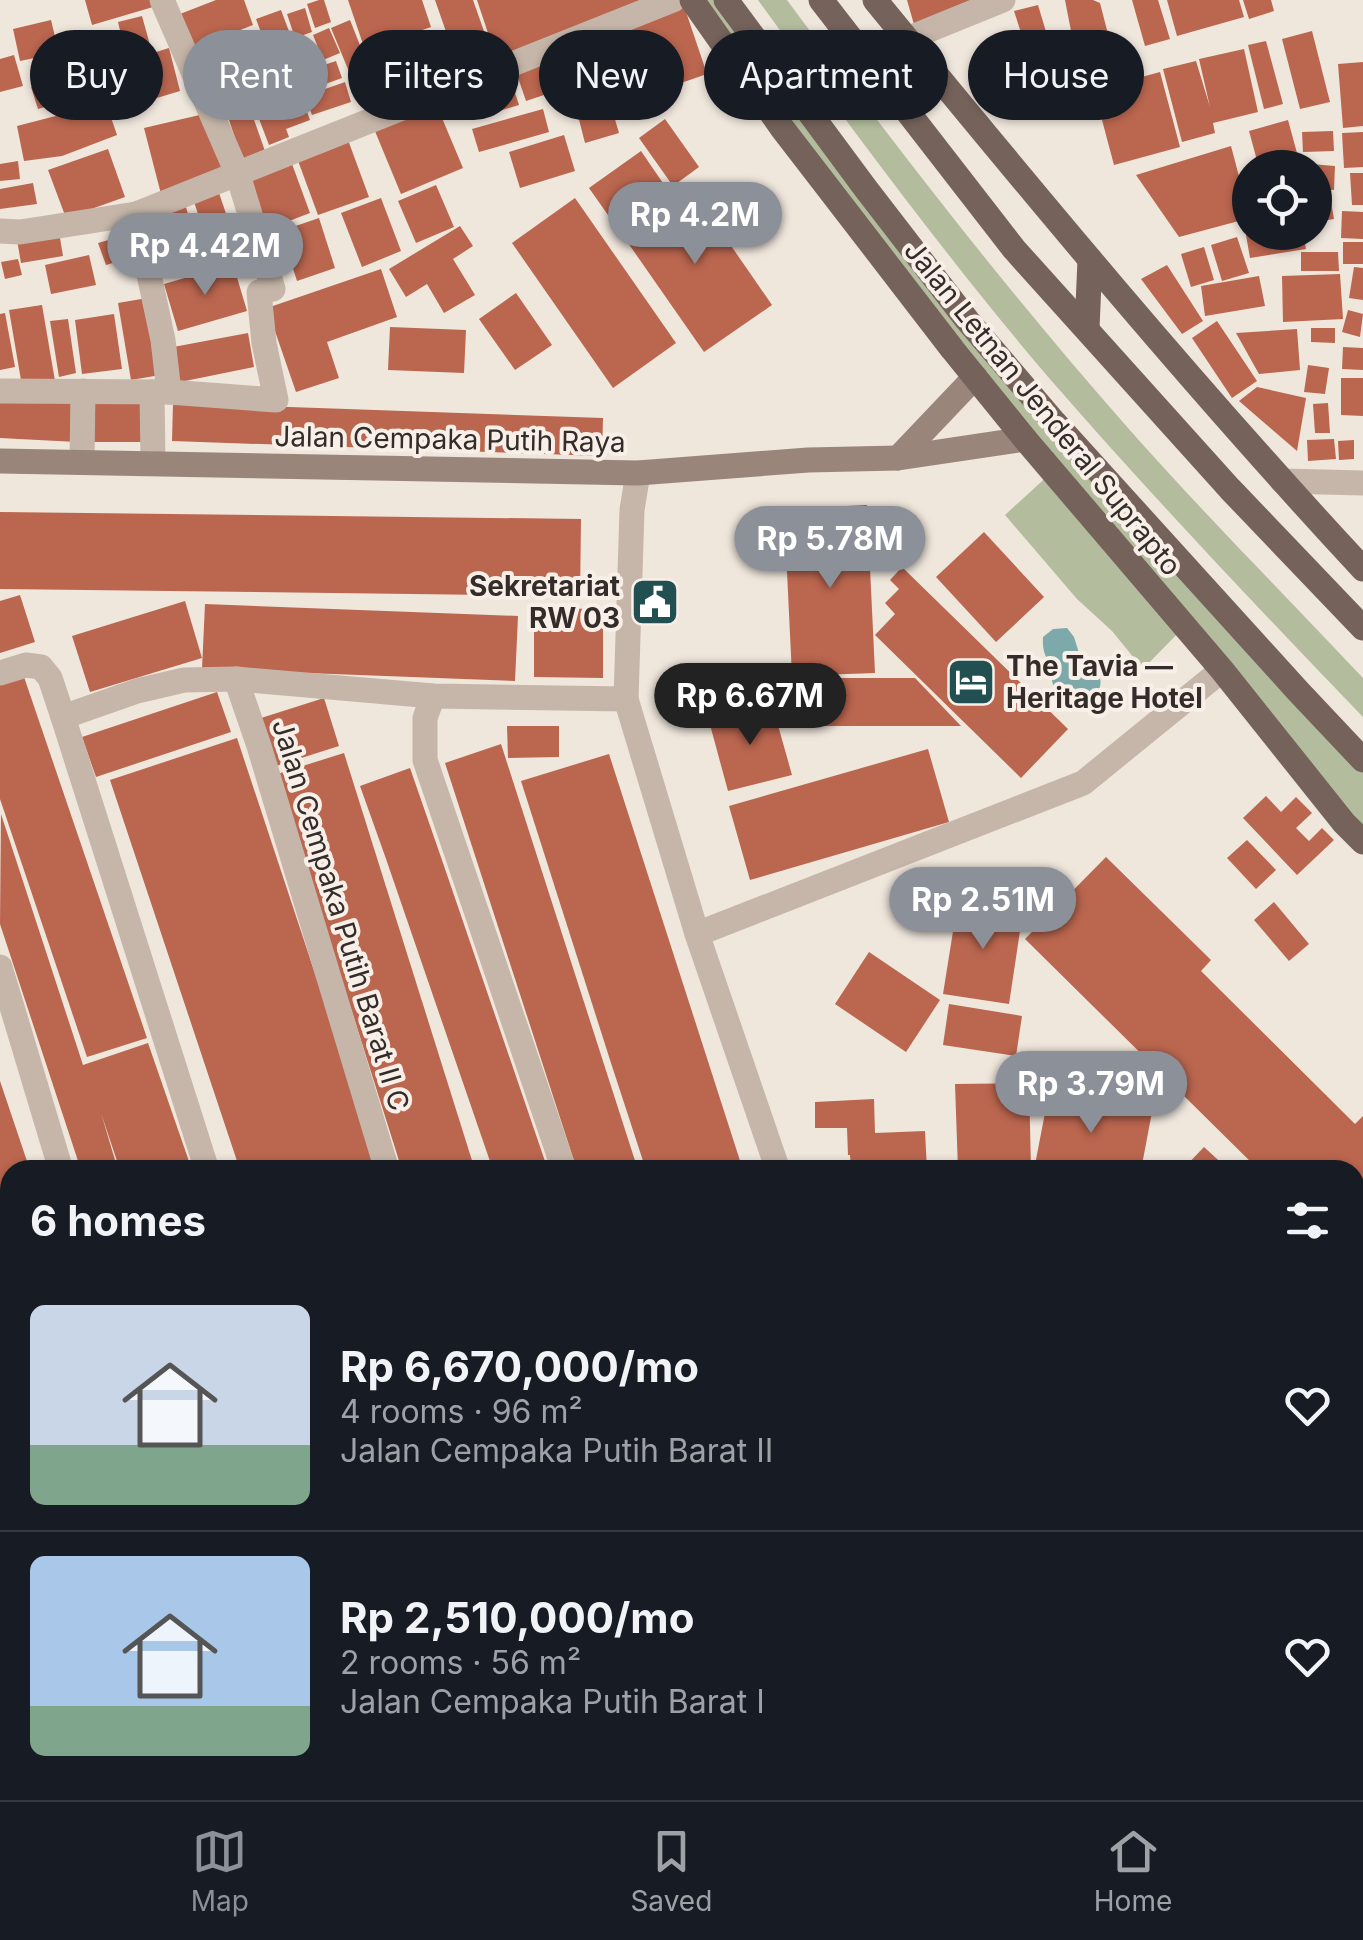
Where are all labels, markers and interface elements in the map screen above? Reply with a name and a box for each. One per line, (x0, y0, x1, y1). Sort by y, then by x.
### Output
chip: Buy (30, 30, 163, 120)
chip: Rent (183, 30, 328, 120)
chip: Filters (348, 30, 519, 120)
chip: New (539, 30, 684, 120)
chip: Apartment (704, 30, 948, 120)
chip: House (968, 30, 1144, 120)
map controls (1232, 150, 1332, 250)
button: locate (1232, 150, 1332, 250)
pin: Rp 4.2M (603, 182, 787, 267)
text: Rp 4.2M (630, 195, 760, 234)
pin: Rp 4.42M (102, 213, 308, 298)
text: Rp 4.42M (129, 226, 281, 265)
street label: Jalan Letnan Jenderal Suprapto (897, 234, 1189, 582)
street label: Jalan Cempaka Putih Raya (274, 419, 626, 459)
pin: Rp 5.78M (727, 506, 933, 591)
text: Rp 5.78M (756, 519, 904, 558)
place label: Sekretariat RW 03 (469, 569, 620, 635)
public building icon: Sekretariat RW 03 (629, 576, 681, 628)
place label: The Tavia — Heritage Hotel (1006, 649, 1203, 715)
hotel icon: The Tavia — Heritage Hotel (945, 656, 997, 708)
pin: Rp 6.67M (647, 663, 853, 748)
text: Rp 6.67M (676, 676, 824, 715)
street label: Jalan Cempaka Putih Barat II C (265, 715, 417, 1115)
pin: Rp 2.51M (880, 867, 1086, 952)
text: Rp 2.51M (911, 880, 1055, 919)
pin: Rp 3.79M (988, 1051, 1194, 1136)
text: Rp 3.79M (1017, 1064, 1165, 1103)
icon: filters (1280, 1193, 1335, 1248)
text: 6 homes (30, 1195, 206, 1246)
text: Rp 6,670,000/mo (340, 1341, 699, 1392)
icon: home (110, 1345, 230, 1465)
icon: heart (1280, 1378, 1335, 1433)
text: 4 rooms · 96 m² (340, 1392, 583, 1431)
text: Jalan Cempaka Putih Barat II (340, 1431, 773, 1470)
text: Rp 2,510,000/mo (340, 1592, 694, 1643)
icon: home (110, 1596, 230, 1716)
icon: heart (1280, 1629, 1335, 1684)
text: 2 rooms · 56 m² (340, 1643, 581, 1682)
text: Jalan Cempaka Putih Barat I (340, 1682, 765, 1721)
tab: Map (191, 1824, 249, 1918)
tab: Saved (630, 1824, 712, 1918)
tab: Home (1094, 1824, 1172, 1918)

